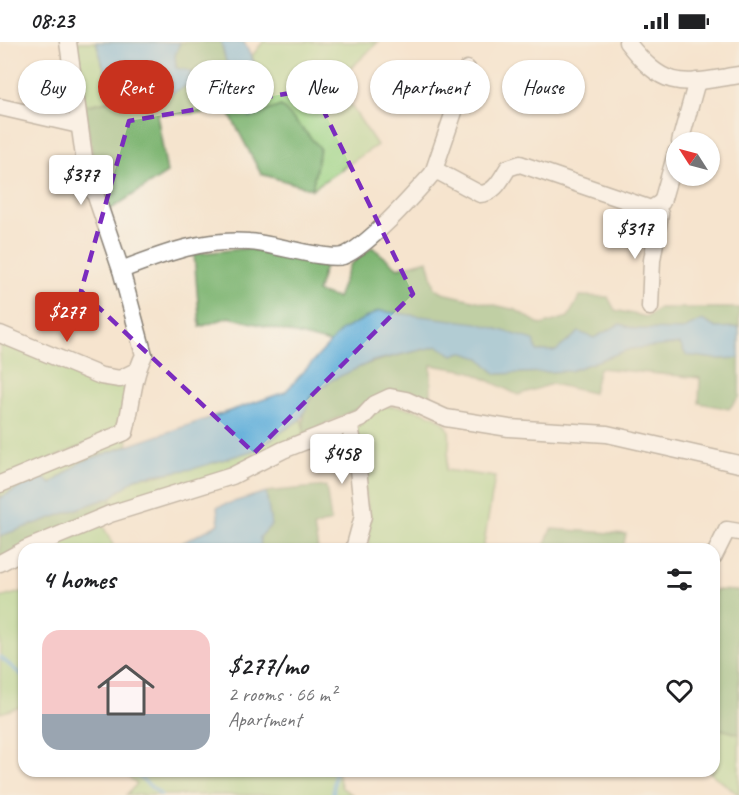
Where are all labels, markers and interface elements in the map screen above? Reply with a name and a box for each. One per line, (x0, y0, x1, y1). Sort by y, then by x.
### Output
text: 08:23 (30, 7, 74, 35)
chip: Buy (18, 60, 86, 114)
chip: Rent (98, 60, 174, 114)
chip: Filters (186, 60, 274, 114)
chip: New (286, 60, 358, 114)
chip: Apartment (370, 60, 490, 114)
chip: House (502, 60, 585, 114)
north arrow (666, 132, 720, 186)
map controls (666, 132, 720, 186)
pin: $377 (45, 155, 117, 206)
text: $377 (63, 162, 99, 187)
pin: $317 (599, 209, 671, 260)
text: $317 (617, 216, 653, 241)
pin: $277 (31, 292, 103, 343)
text: $277 (49, 299, 85, 324)
pin: $458 (306, 434, 378, 485)
text: $458 (324, 441, 360, 466)
text: 4 homes (42, 563, 115, 596)
icon: filters (663, 563, 696, 596)
text: $277/mo (228, 649, 308, 682)
icon: home (90, 654, 162, 726)
icon: heart (663, 674, 696, 707)
text: 2 rooms · 66 m² (228, 682, 336, 707)
text: Apartment (228, 707, 301, 732)

